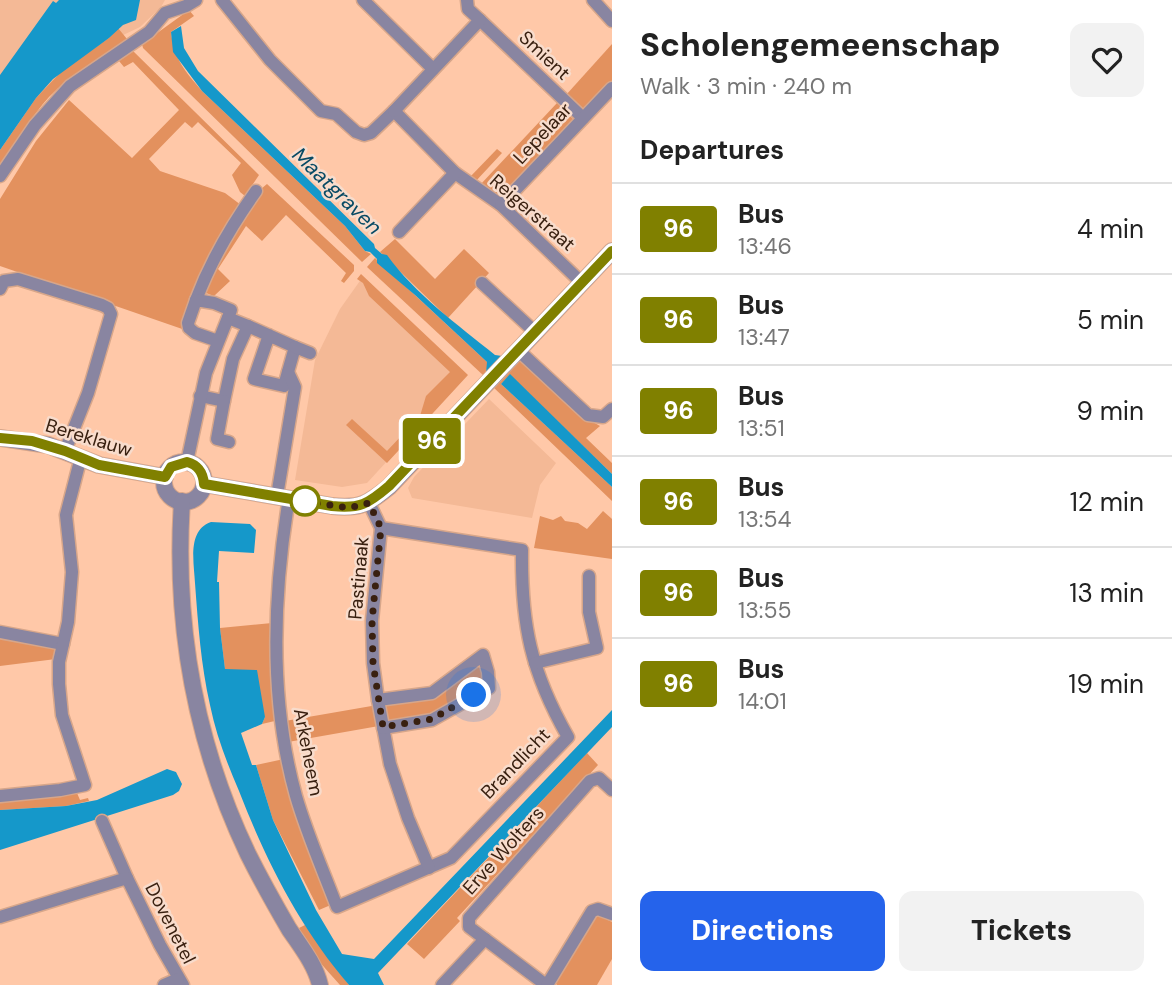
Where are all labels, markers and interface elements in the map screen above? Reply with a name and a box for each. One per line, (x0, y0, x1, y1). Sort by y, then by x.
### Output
text: Scholengemeenschap (640, 23, 1001, 66)
button: heart (1070, 23, 1144, 97)
street label: Smient (514, 25, 576, 86)
text: Walk · 3 min · 240 m (640, 71, 852, 101)
street label: Lepelaar (508, 97, 577, 169)
text: Departures (640, 133, 784, 167)
water label: Maatgraven (286, 141, 388, 241)
street label: Reigerstraat (485, 168, 581, 256)
text: Bus (738, 197, 784, 231)
text: 4 min (1077, 212, 1144, 246)
text: 96 (663, 213, 694, 244)
text: 13:46 (738, 231, 792, 261)
text: Bus (738, 288, 784, 322)
text: 5 min (1077, 303, 1144, 337)
text: 96 (663, 304, 694, 335)
text: 13:47 (738, 322, 790, 352)
text: Bus (738, 379, 784, 413)
text: 9 min (1076, 394, 1144, 428)
text: 96 (663, 395, 694, 426)
street label: Bereklauw (43, 412, 136, 463)
text: 13:51 (738, 413, 785, 443)
line badge: 96 (400, 418, 464, 464)
text: 96 (417, 425, 447, 456)
text: Bus (738, 470, 784, 504)
text: 12 min (1070, 485, 1144, 519)
unlabelled marker (290, 486, 320, 516)
text: 96 (663, 486, 694, 517)
text: 13:54 (738, 504, 791, 534)
street label: Pastinaak (342, 535, 375, 621)
text: Bus (738, 561, 784, 595)
text: 13 min (1069, 576, 1144, 610)
text: 96 (663, 577, 694, 608)
text: 13:55 (738, 595, 791, 625)
text: Bus (738, 652, 784, 686)
text: 19 min (1068, 667, 1144, 701)
text: 96 (663, 668, 694, 699)
your location (456, 677, 491, 712)
text: 14:01 (738, 686, 787, 716)
street label: Arkeheem (288, 706, 329, 798)
street label: Brandlicht (475, 722, 556, 804)
street label: Erve Wolters (457, 801, 550, 900)
street label: Dovenetel (139, 878, 202, 968)
button: Directions (640, 891, 885, 971)
button: Tickets (899, 891, 1144, 971)

